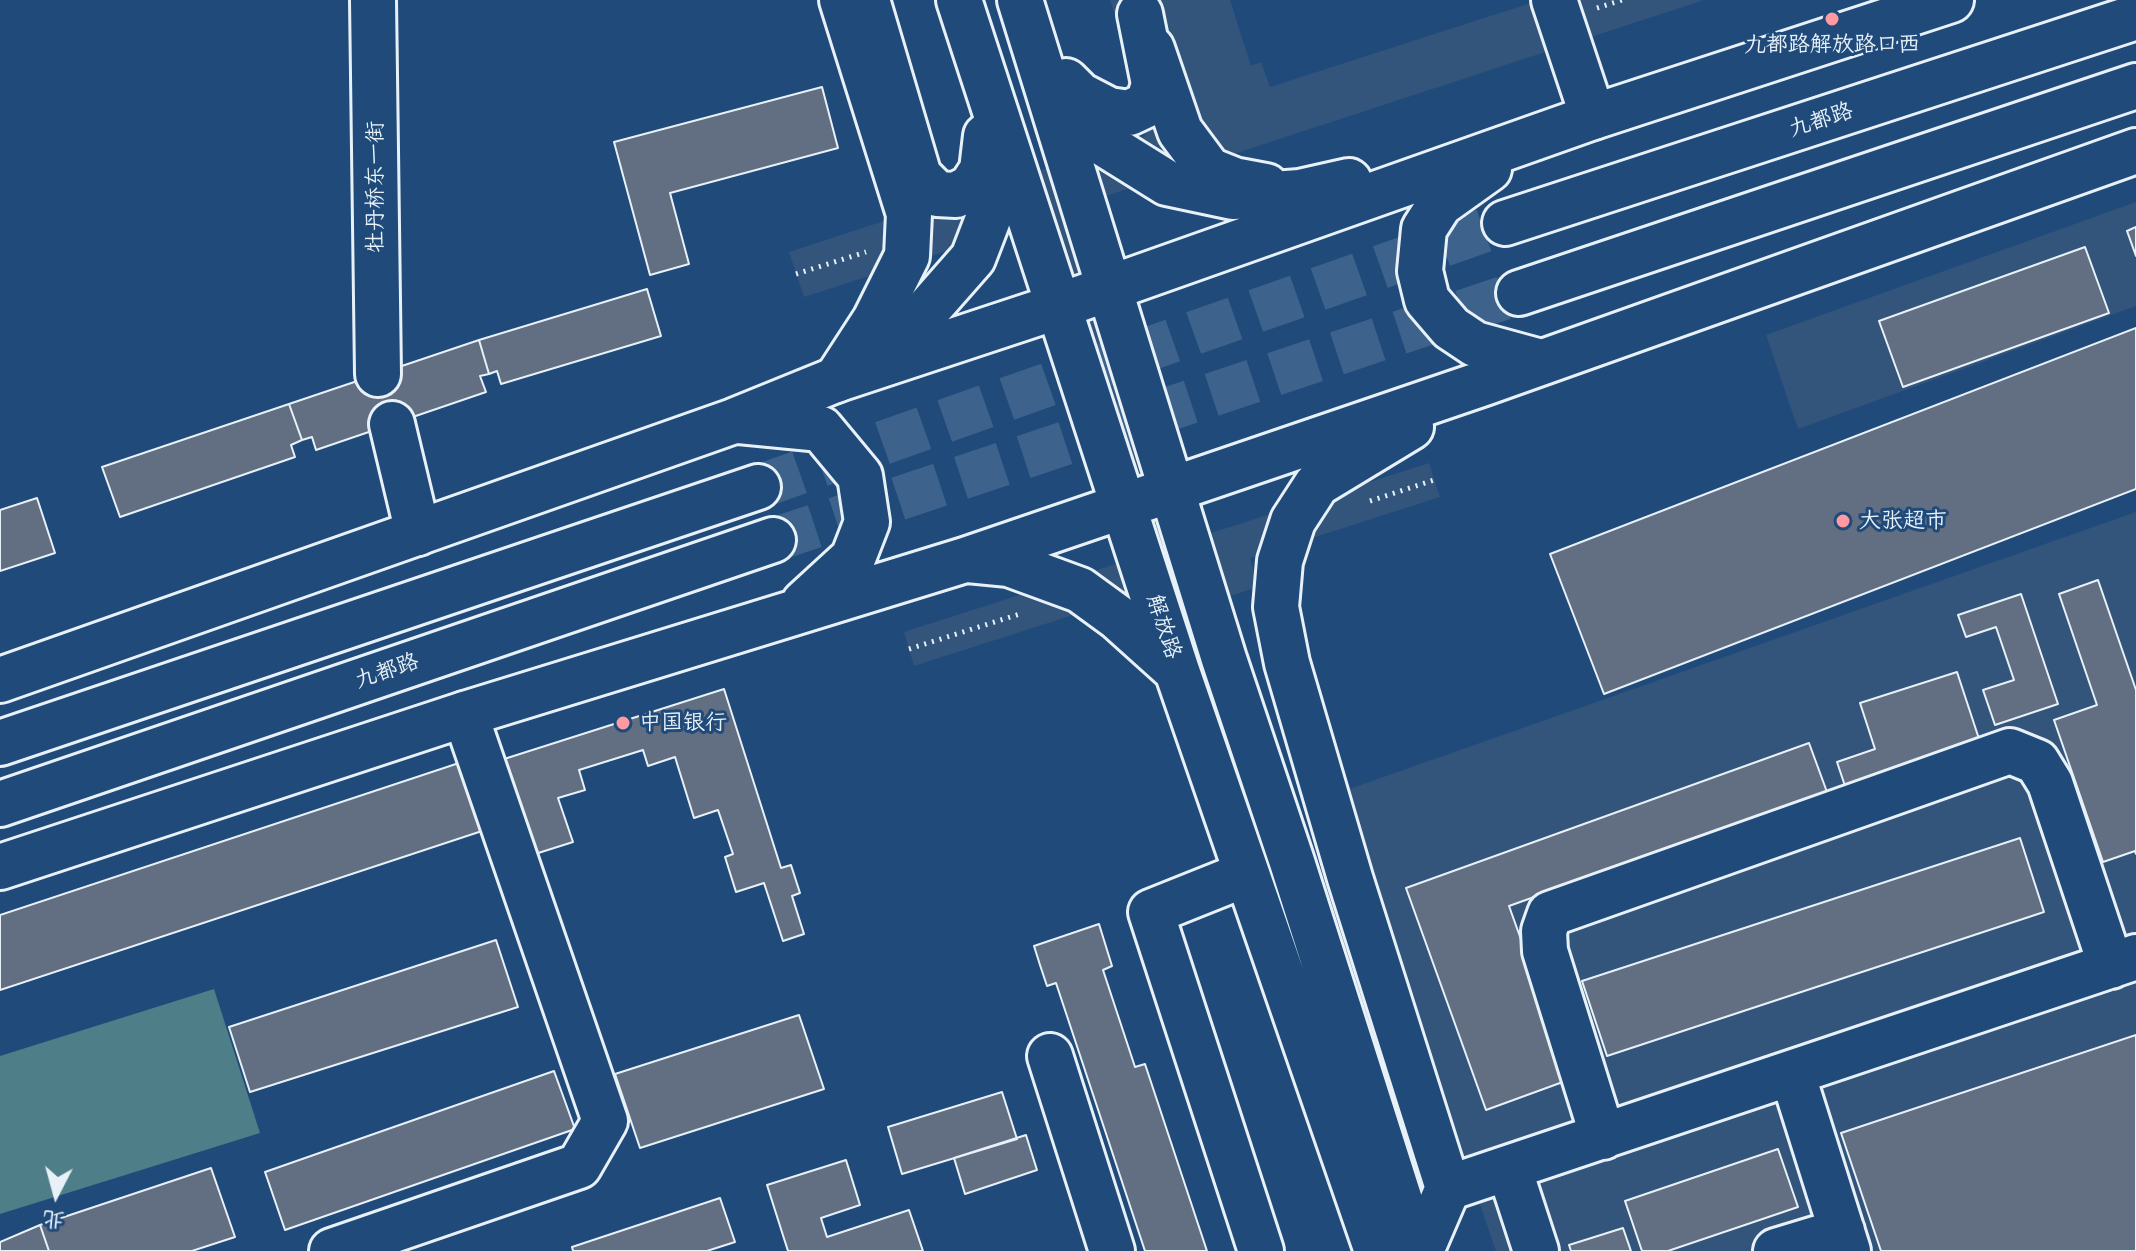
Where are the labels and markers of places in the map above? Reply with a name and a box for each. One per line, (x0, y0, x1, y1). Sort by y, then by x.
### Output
marker: 九都路解放路口西 (1823, 10, 1841, 28)
place label: 九都路解放路口西 (1744, 32, 1920, 58)
place label: 大张超市 (1859, 508, 1947, 534)
marker: 大张超市 (1834, 512, 1852, 530)
place label: 中国银行 (639, 710, 727, 736)
marker: 中国银行 (614, 714, 632, 732)

